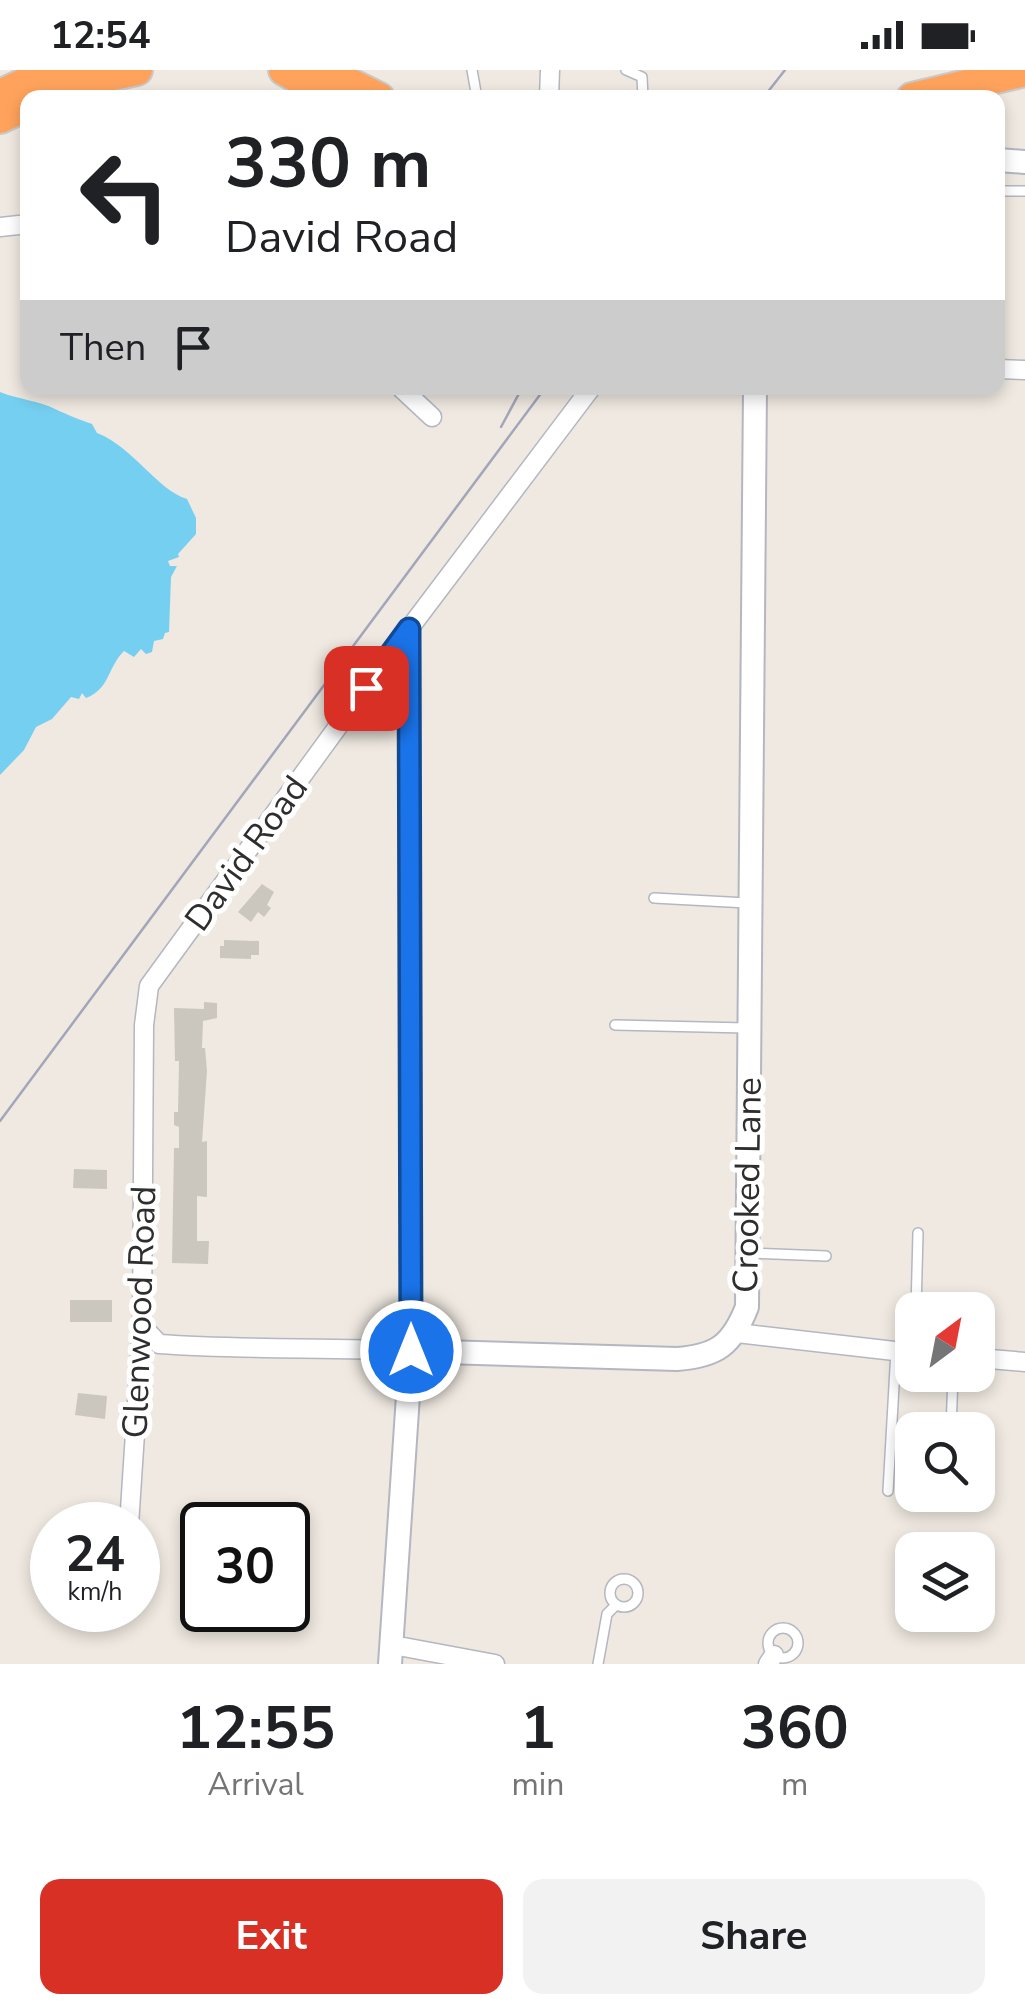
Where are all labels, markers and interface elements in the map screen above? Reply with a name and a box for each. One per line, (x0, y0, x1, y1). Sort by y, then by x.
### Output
text: 12:54 (50, 10, 151, 61)
text: 330 m (225, 116, 431, 212)
icon: left (60, 130, 190, 260)
text: David Road (225, 207, 458, 268)
icon: arrive (166, 320, 221, 375)
text: Then (60, 322, 146, 373)
pin (324, 646, 409, 731)
icon: arrive (339, 661, 394, 716)
street label: David Road (174, 766, 319, 940)
street label: Crooked Lane (722, 1077, 773, 1293)
street label: Glenwood Road (112, 1185, 167, 1439)
north arrow (895, 1292, 995, 1392)
map controls (895, 1292, 995, 1632)
position arrow (359, 1299, 463, 1403)
button: search (895, 1412, 995, 1512)
speed limit sign: 30 (180, 1502, 310, 1632)
text: 24 (65, 1520, 125, 1589)
button: layers (895, 1532, 995, 1632)
text: km/h (67, 1575, 123, 1609)
text: 12:55 (176, 1687, 335, 1769)
text: 1 (520, 1687, 556, 1769)
text: 360 (741, 1687, 849, 1769)
text: Arrival (208, 1763, 304, 1806)
text: min (511, 1763, 564, 1806)
text: m (781, 1763, 808, 1806)
button: Exit (40, 1879, 503, 1994)
button: Share (523, 1879, 985, 1994)

